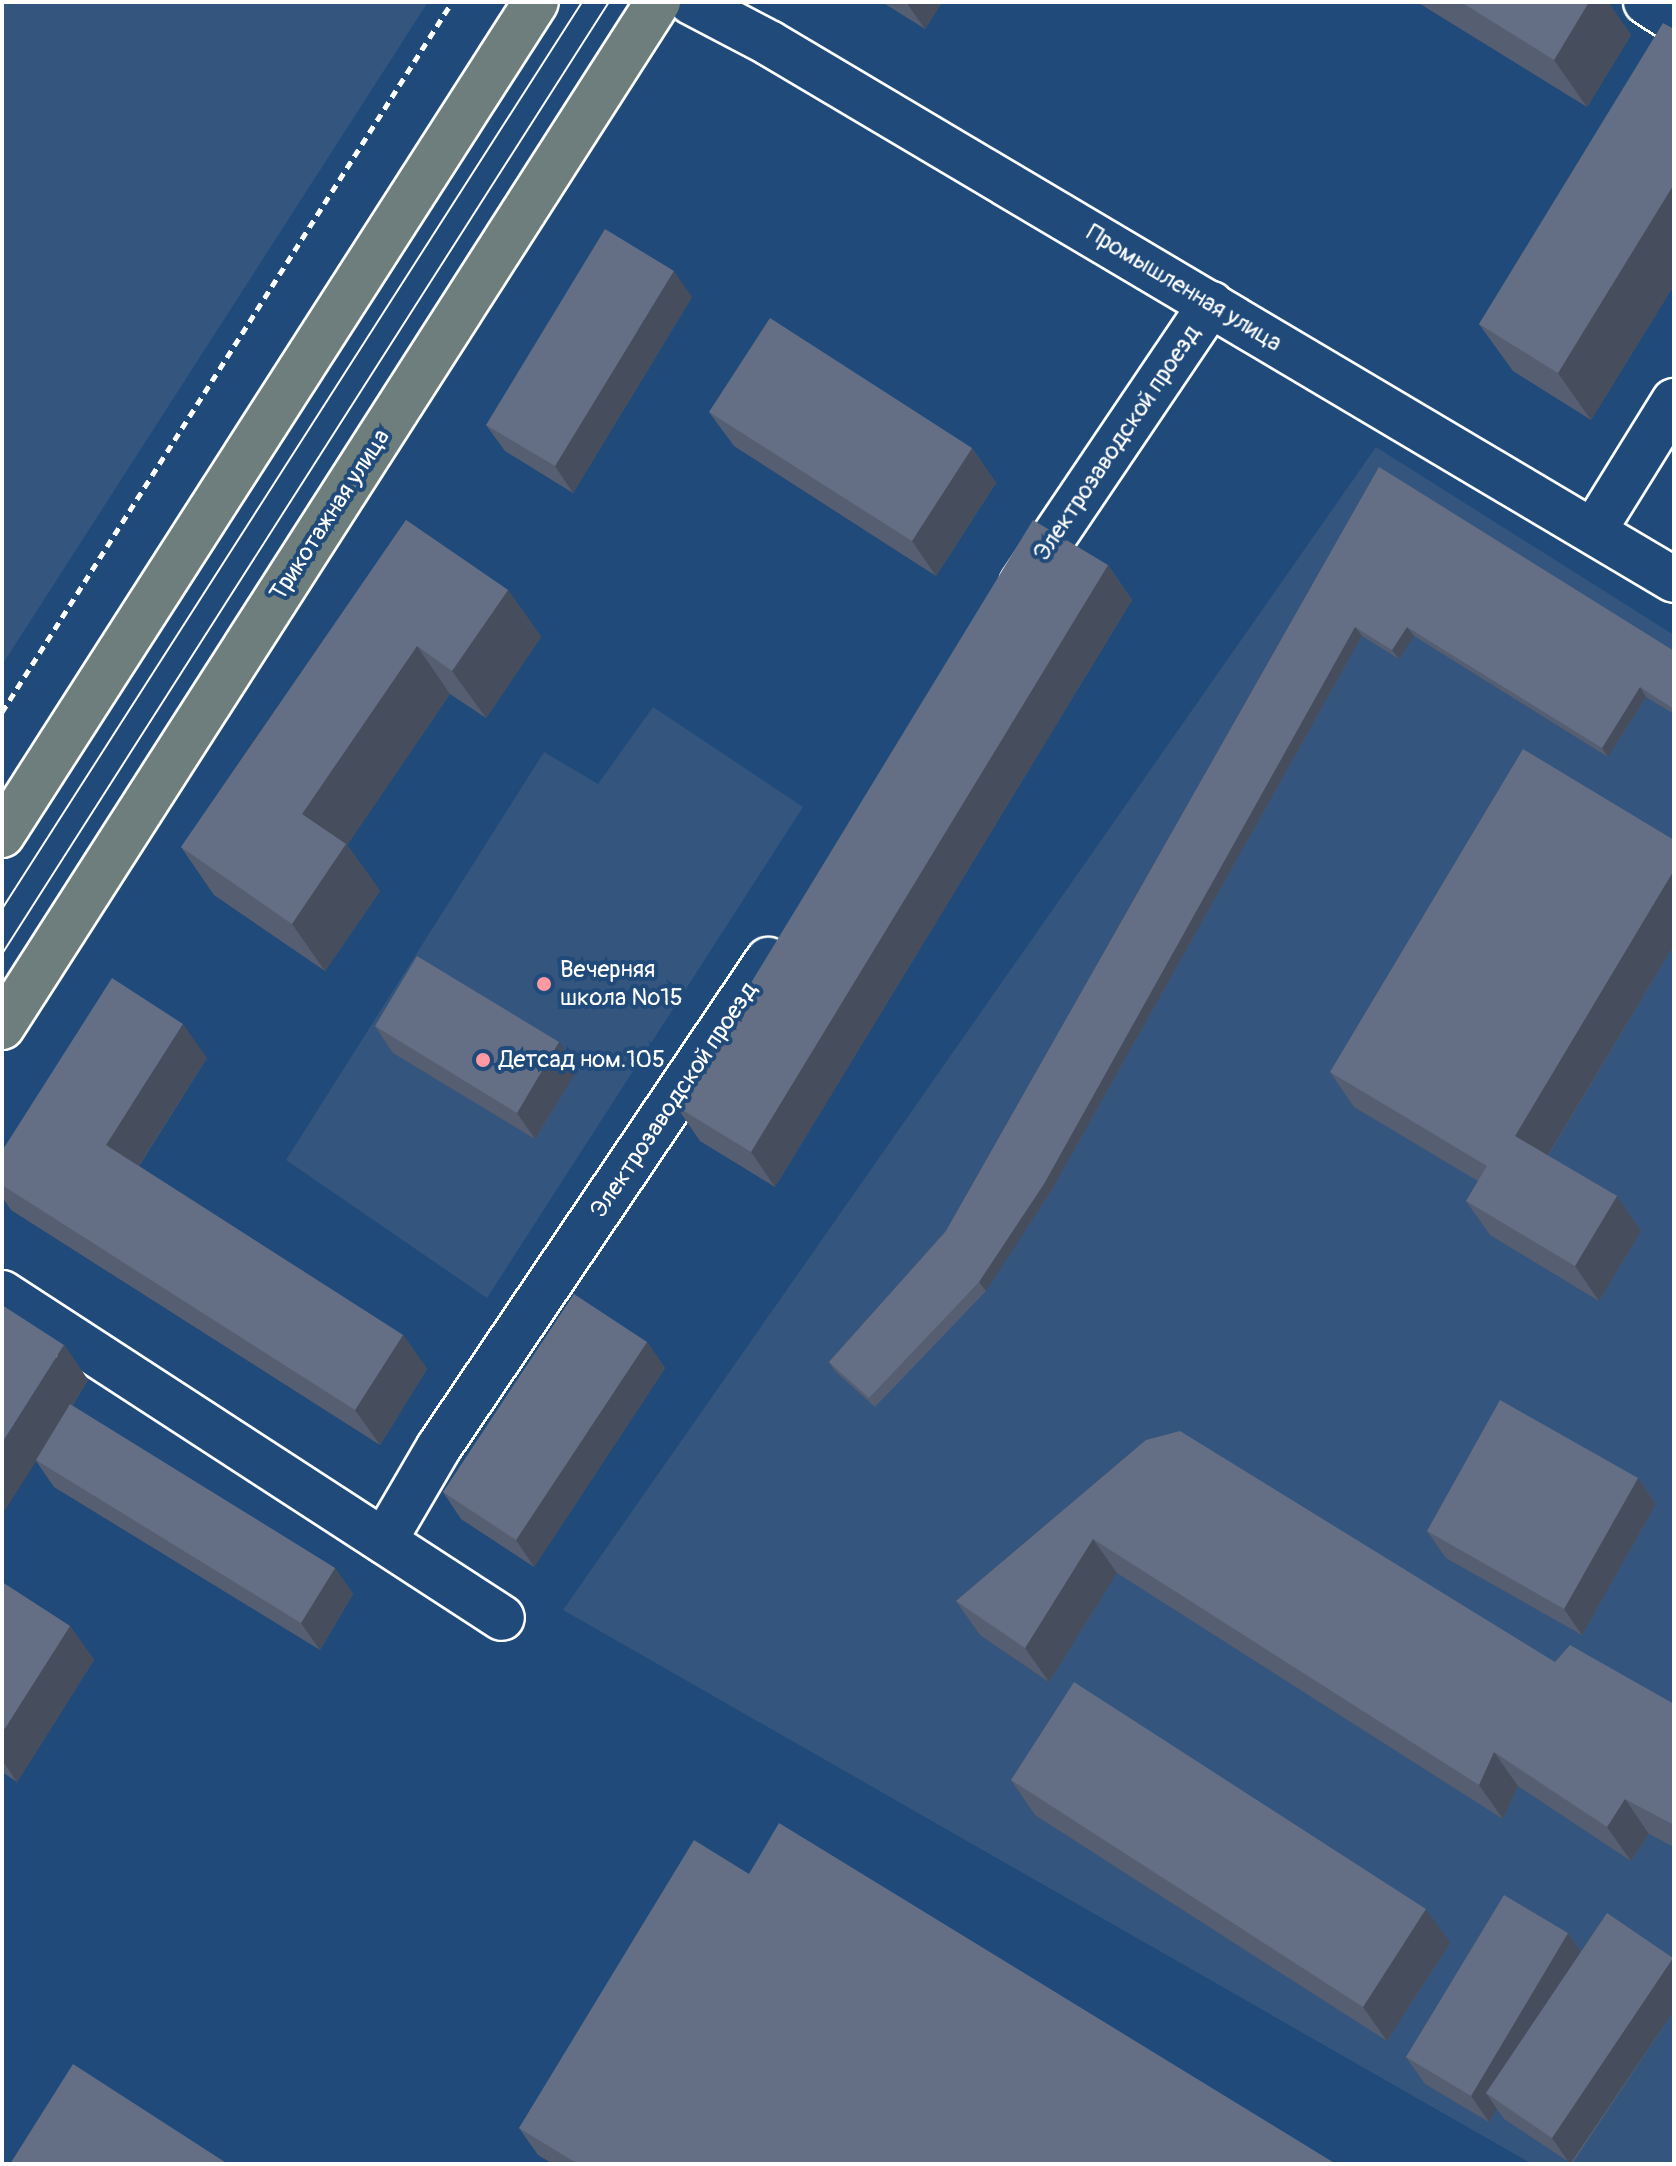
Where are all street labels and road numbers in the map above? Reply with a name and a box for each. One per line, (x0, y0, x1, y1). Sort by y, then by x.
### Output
street label: Промышленная улица (1081, 218, 1287, 358)
street label: Электрозаводской проезд (1027, 320, 1207, 566)
street label: Трикотажная улица (264, 424, 396, 606)
street label: Электрозаводской проезд (584, 977, 764, 1223)

